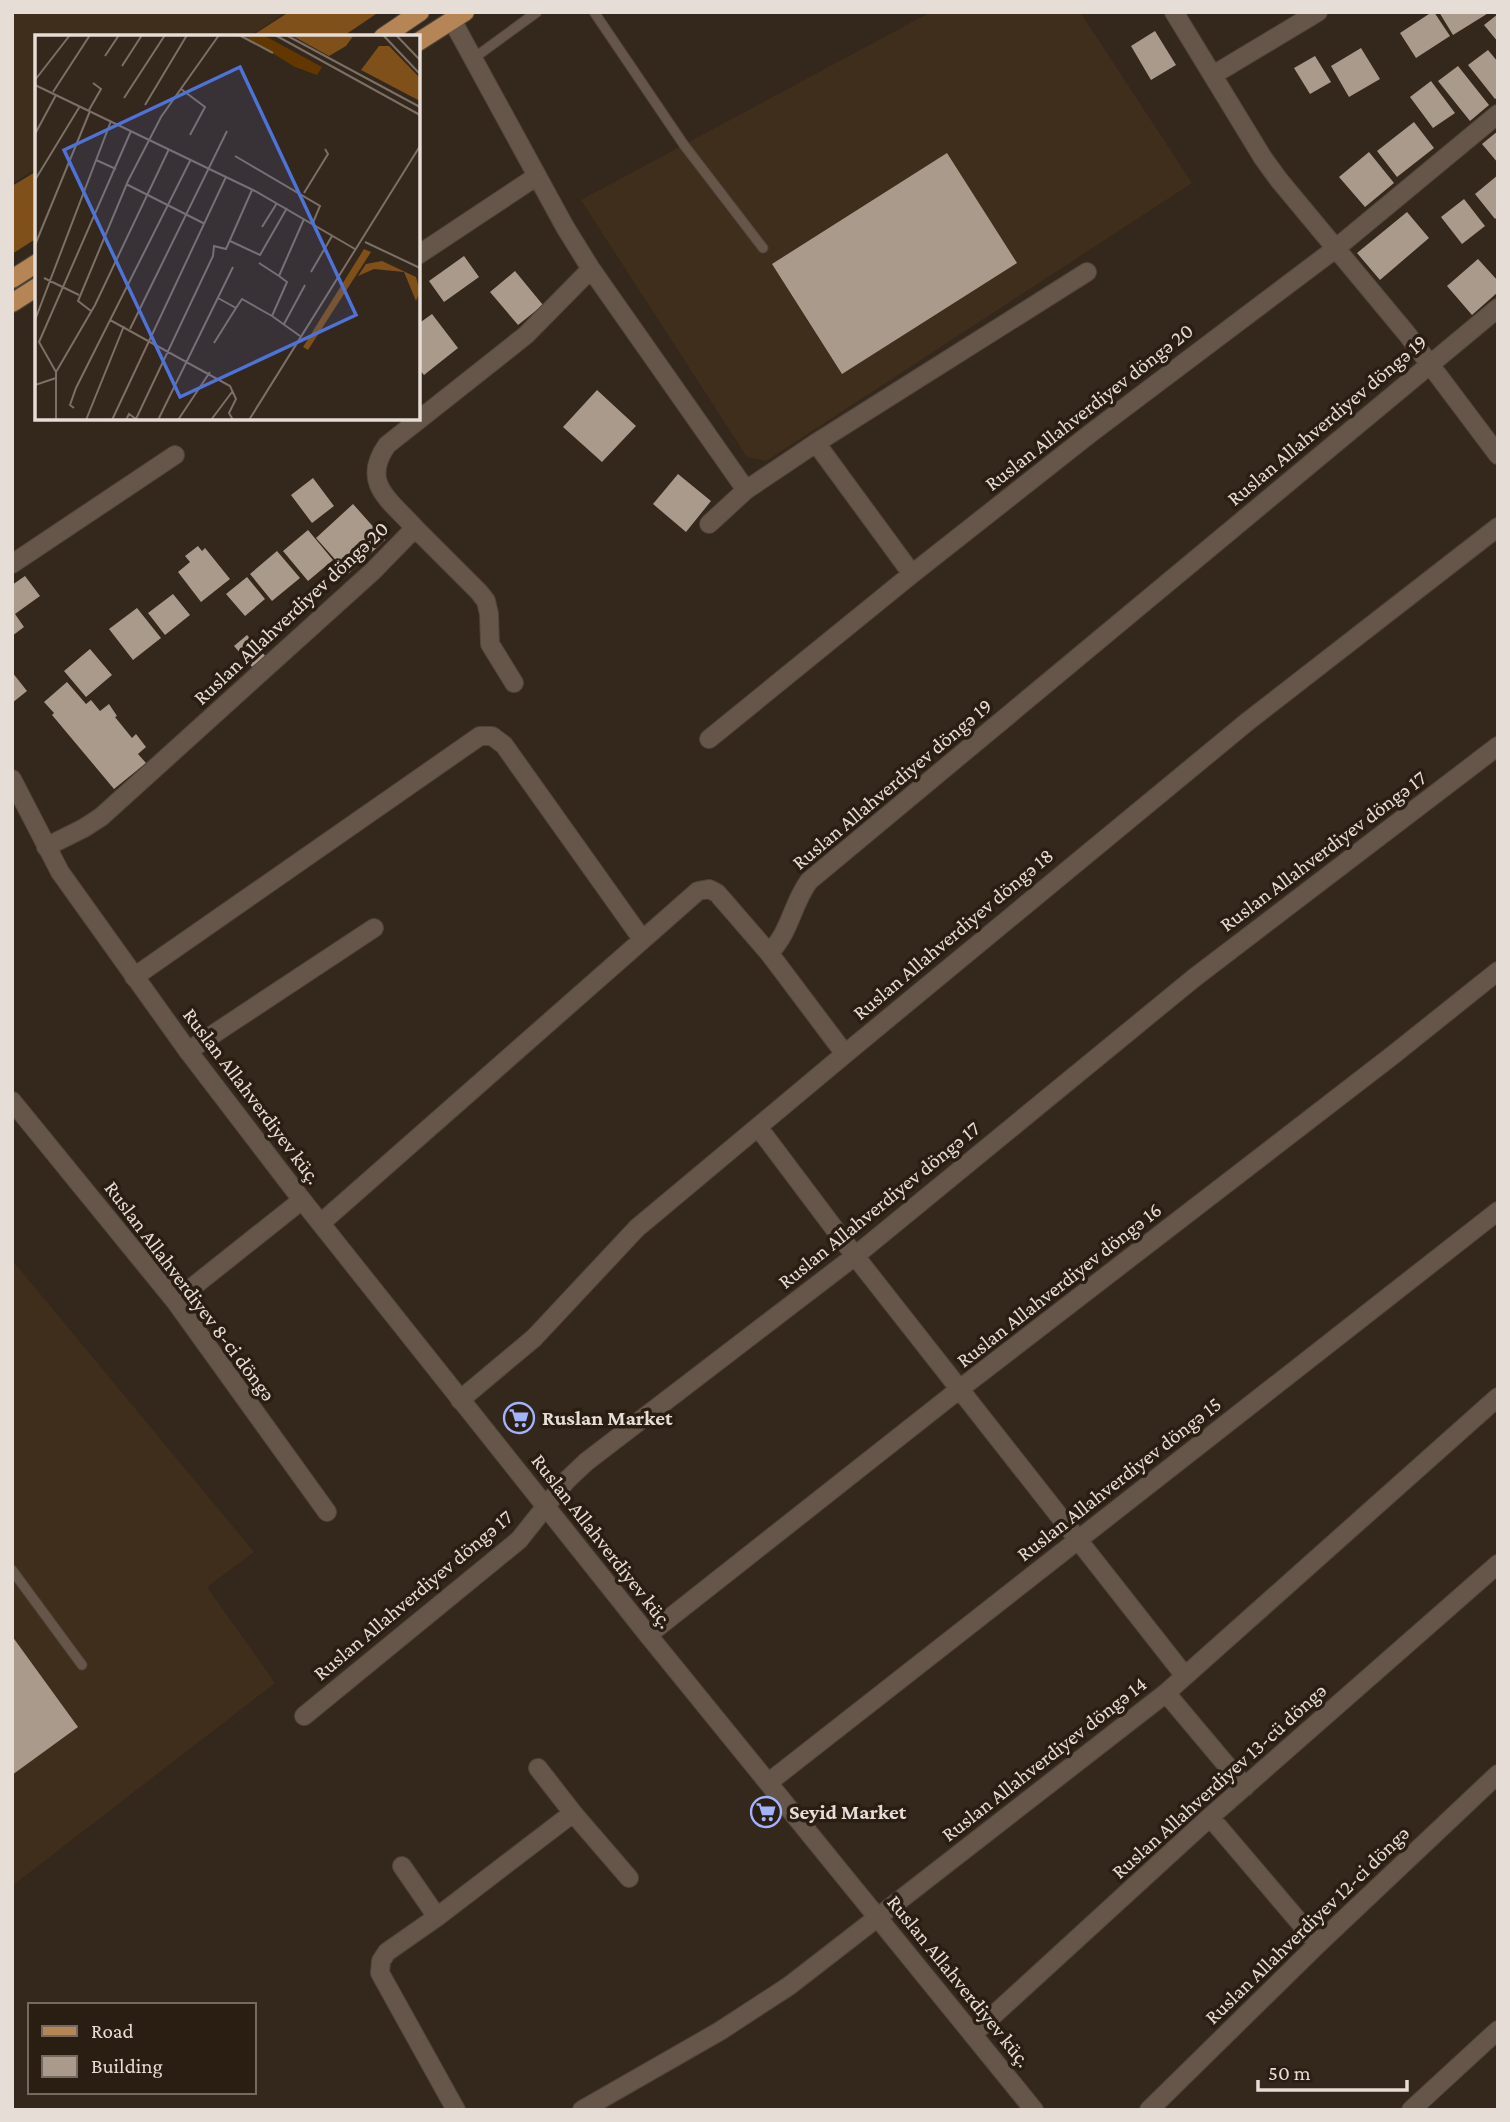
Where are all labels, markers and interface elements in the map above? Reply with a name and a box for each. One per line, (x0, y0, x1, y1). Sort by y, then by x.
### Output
inset map (35, 35, 420, 420)
street label: Ruslan Allahverdiyev döngə 20 (980, 318, 1198, 496)
street label: Ruslan Allahverdiyev döngə 19 (1222, 329, 1432, 511)
street label: Ruslan Allahverdiyev döngə 20 (189, 516, 393, 710)
street label: Ruslan Allahverdiyev döngə 19 (787, 693, 997, 875)
street label: Ruslan Allahverdiyev döngə 17 (1215, 765, 1431, 937)
street label: Ruslan Allahverdiyev döngə 18 (848, 843, 1058, 1025)
street label: Ruslan Allahverdiyev küç. (178, 1003, 326, 1189)
street label: Ruslan Allahverdiyev döngə 17 (773, 1116, 985, 1294)
street label: Ruslan Allahverdiyev 8-ci döngə (99, 1176, 281, 1406)
street label: Ruslan Allahverdiyev döngə 16 (952, 1198, 1166, 1372)
street label: Ruslan Allahverdiyev döngə 15 (1012, 1392, 1226, 1566)
supermarket icon: Ruslan Market (502, 1401, 536, 1435)
place label: Ruslan Market (542, 1406, 673, 1430)
street label: Ruslan Allahverdiyev küç. (527, 1449, 677, 1633)
street label: Ruslan Allahverdiyev döngə 17 (309, 1504, 518, 1685)
street label: Ruslan Allahverdiyev döngə 14 (937, 1672, 1151, 1846)
street label: Ruslan Allahverdiyev 13-cü döngə (1107, 1678, 1331, 1884)
supermarket icon: Seyid Market (749, 1795, 783, 1829)
place label: Seyid Market (789, 1800, 907, 1824)
street label: Ruslan Allahverdiyev 12-ci döngə (1200, 1821, 1414, 2029)
street label: Ruslan Allahverdiyev küç. (882, 1890, 1036, 2072)
legend (28, 2003, 256, 2094)
text: Road (91, 2019, 134, 2043)
scale bar (1258, 2048, 1407, 2092)
text: Building (91, 2054, 163, 2078)
text: 50 m (1268, 2061, 1311, 2085)

